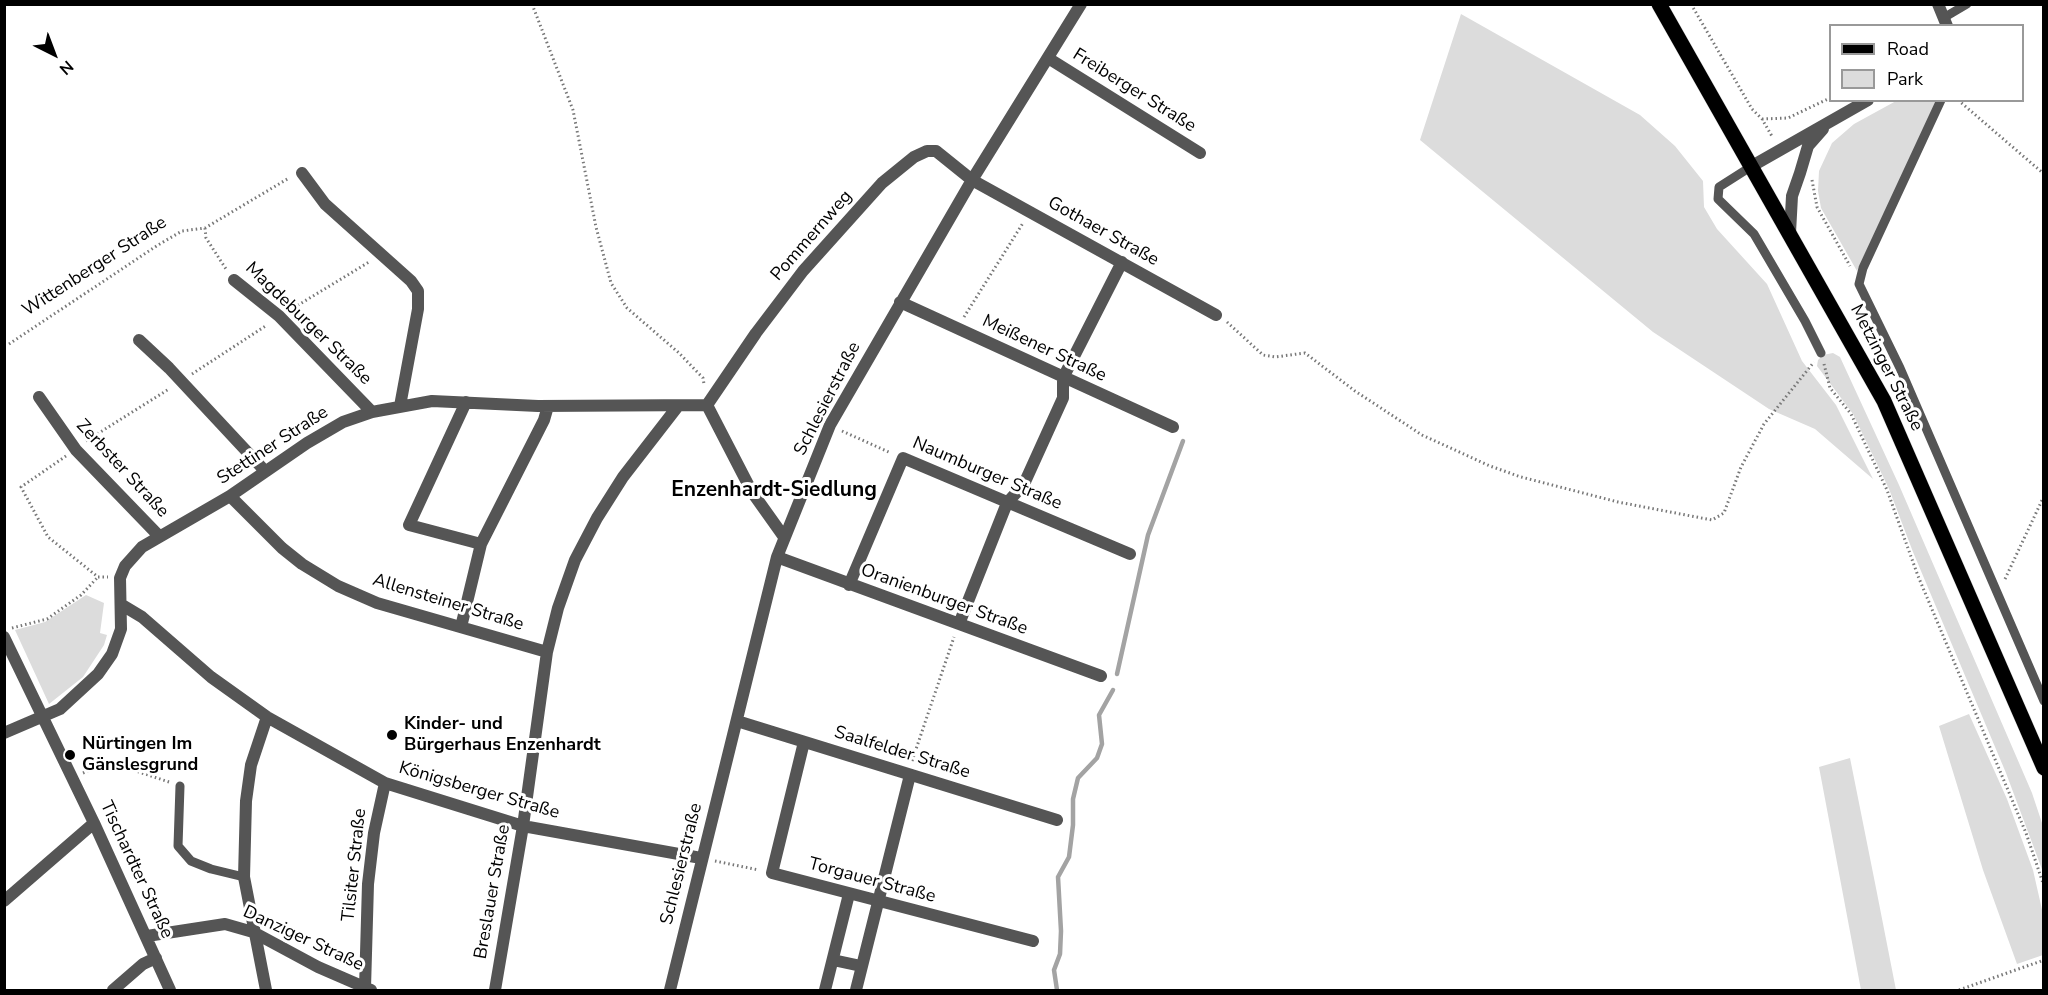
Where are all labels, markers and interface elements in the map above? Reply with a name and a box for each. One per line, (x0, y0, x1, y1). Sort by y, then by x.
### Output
north arrow (24, 24, 84, 84)
legend (1829, 24, 2024, 102)
text: Road (1887, 37, 1929, 61)
street label: Freiberger Straße (1068, 44, 1200, 138)
text: N (54, 55, 78, 80)
text: Park (1887, 67, 1923, 91)
street label: Pommernweg (767, 186, 857, 286)
street label: Gothaer Straße (1044, 193, 1162, 271)
street label: Wittenberger Straße (19, 212, 171, 322)
street label: Magdeburger Straße (240, 258, 376, 390)
street label: Metzinger Straße (1845, 301, 1927, 435)
street label: Meißener Straße (978, 311, 1110, 387)
street label: Schlesierstraße (790, 339, 866, 459)
street label: Stettiner Straße (213, 402, 333, 490)
street label: Zerbster Straße (71, 416, 173, 522)
street label: Naumburger Straße (909, 433, 1065, 515)
district label: Enzenhardt-Siedlung (671, 478, 877, 504)
street label: Oranienburger Straße (858, 560, 1030, 640)
street label: Allensteiner Straße (370, 570, 526, 636)
place label: Kinder- und Bürgerhaus Enzenhardt (404, 714, 601, 756)
street label: Saalfelder Straße (831, 722, 973, 784)
marker: Kinder- und Bürgerhaus Enzenhardt (385, 728, 399, 742)
place label: Nürtingen Im Gänslesgrund (82, 734, 198, 777)
marker: Nürtingen Im Gänslesgrund (63, 748, 77, 762)
street label: Königsberger Straße (396, 758, 562, 824)
street label: Tischardter Straße (95, 798, 177, 942)
street label: Schlesierstraße (656, 801, 708, 927)
street label: Tilsiter Straße (338, 807, 372, 923)
street label: Breslauer Straße (471, 823, 515, 961)
street label: Torgauer Straße (806, 854, 938, 908)
street label: Danziger Straße (239, 902, 367, 976)

